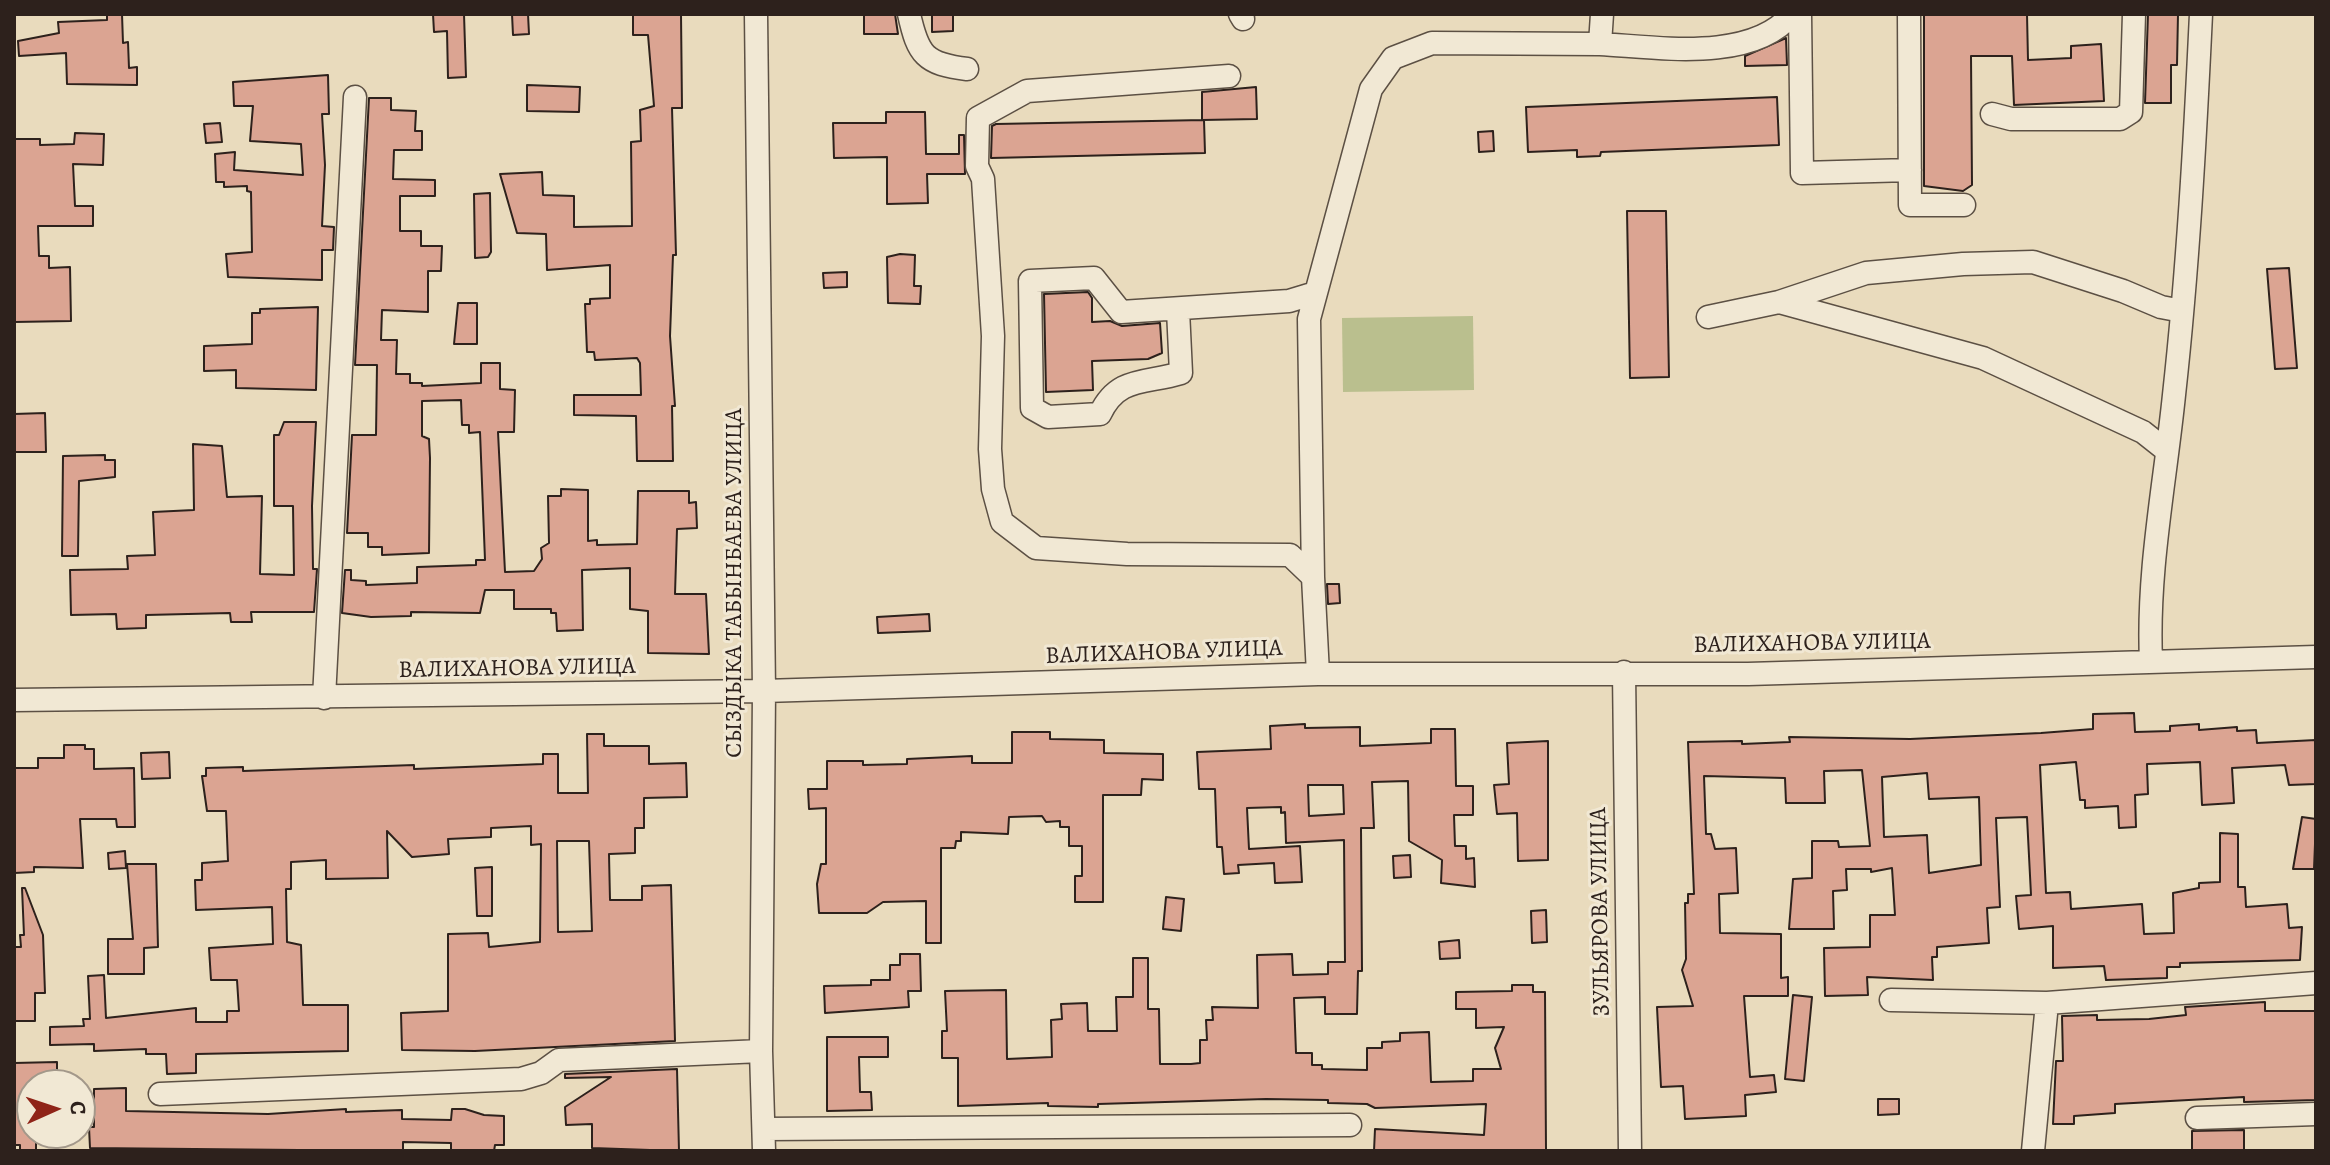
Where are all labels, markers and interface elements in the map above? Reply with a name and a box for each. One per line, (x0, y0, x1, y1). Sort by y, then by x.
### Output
street label: СЫЗДЫКА ТАБЫНБАЕВА УЛИЦА (721, 408, 749, 758)
street label: ВАЛИХАНОВА УЛИЦА (1693, 628, 1931, 660)
street label: ВАЛИХАНОВА УЛИЦА (1045, 634, 1283, 672)
street label: ВАЛИХАНОВА УЛИЦА (398, 653, 636, 685)
street label: ЗУЛЬЯРОВА УЛИЦА (1585, 807, 1617, 1017)
north arrow (16, 1069, 96, 1149)
text: С (63, 1100, 93, 1115)

